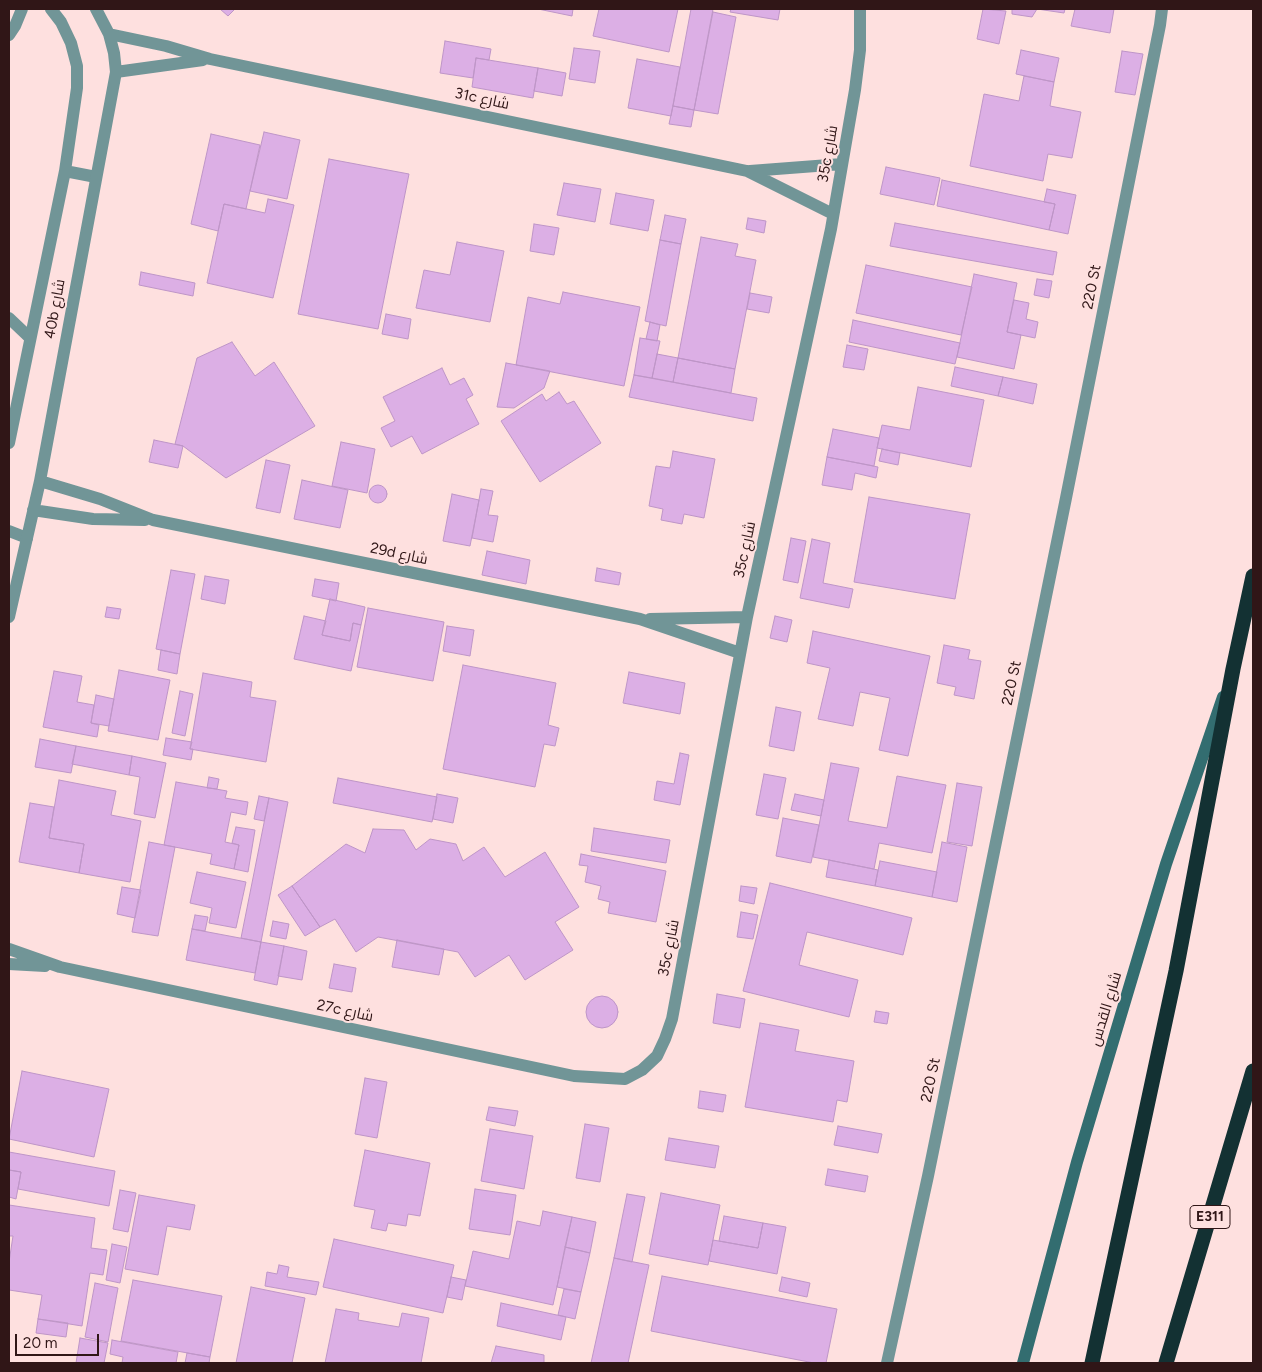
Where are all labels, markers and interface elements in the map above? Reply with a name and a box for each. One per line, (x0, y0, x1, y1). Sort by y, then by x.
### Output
street label: 31c شارع (453, 84, 511, 114)
street label: 35c شارع (814, 124, 842, 184)
street label: 220 St (1079, 263, 1105, 311)
street label: 40b شارع (41, 278, 69, 340)
street label: 35c شارع (730, 520, 760, 580)
street label: 29d شارع (369, 539, 429, 569)
street label: 220 St (999, 659, 1025, 707)
street label: 35c شارع (655, 918, 683, 978)
street label: شارع القدس (1086, 970, 1126, 1048)
street label: 27c شارع (315, 996, 375, 1026)
street label: 220 St (918, 1056, 944, 1104)
road number: E311 (1190, 1206, 1230, 1228)
scale bar (18, 1324, 101, 1356)
text: 20 m (23, 1334, 57, 1352)

